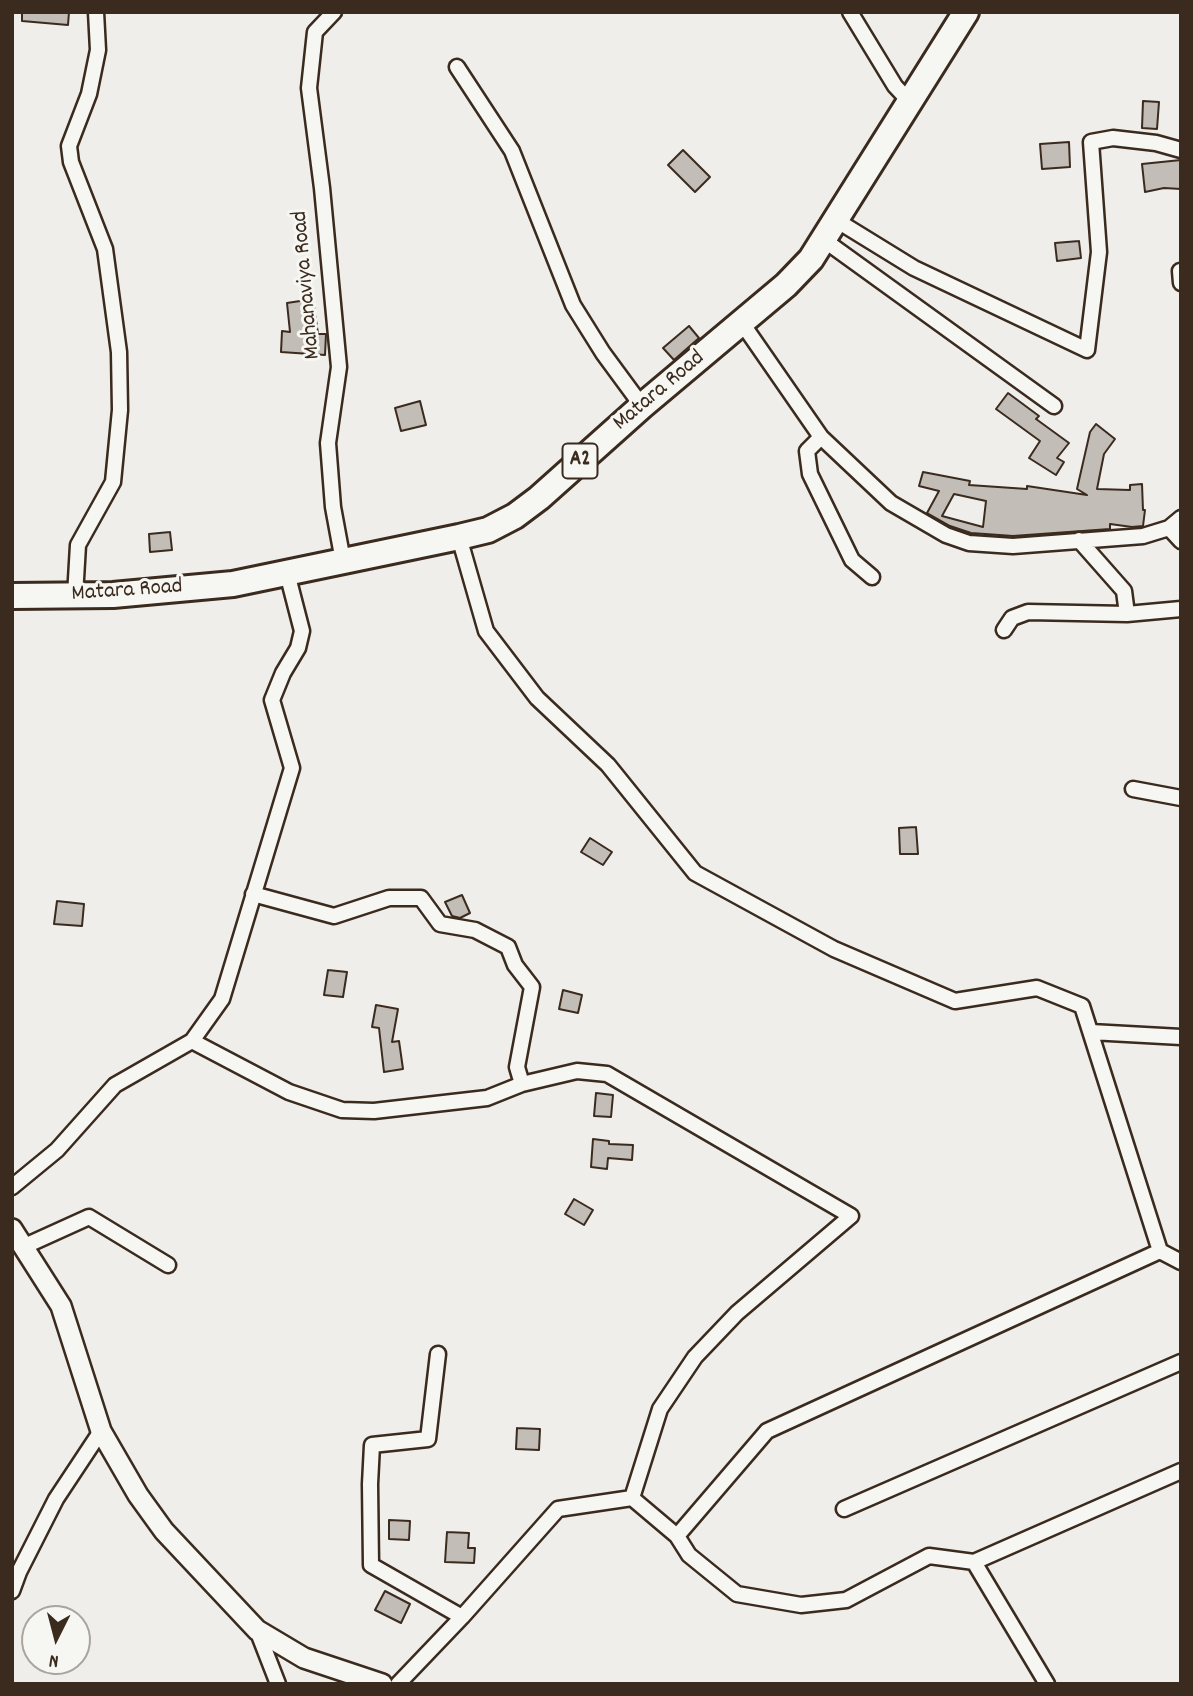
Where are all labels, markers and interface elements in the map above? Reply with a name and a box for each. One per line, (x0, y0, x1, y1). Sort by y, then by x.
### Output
street label: Mahanaviya Road (288, 209, 328, 361)
street label: Matara Road (609, 346, 711, 438)
road number: A2 (562, 444, 598, 478)
street label: Matara Road (71, 574, 183, 610)
north arrow (21, 1605, 91, 1675)
text: N (48, 1645, 60, 1673)

